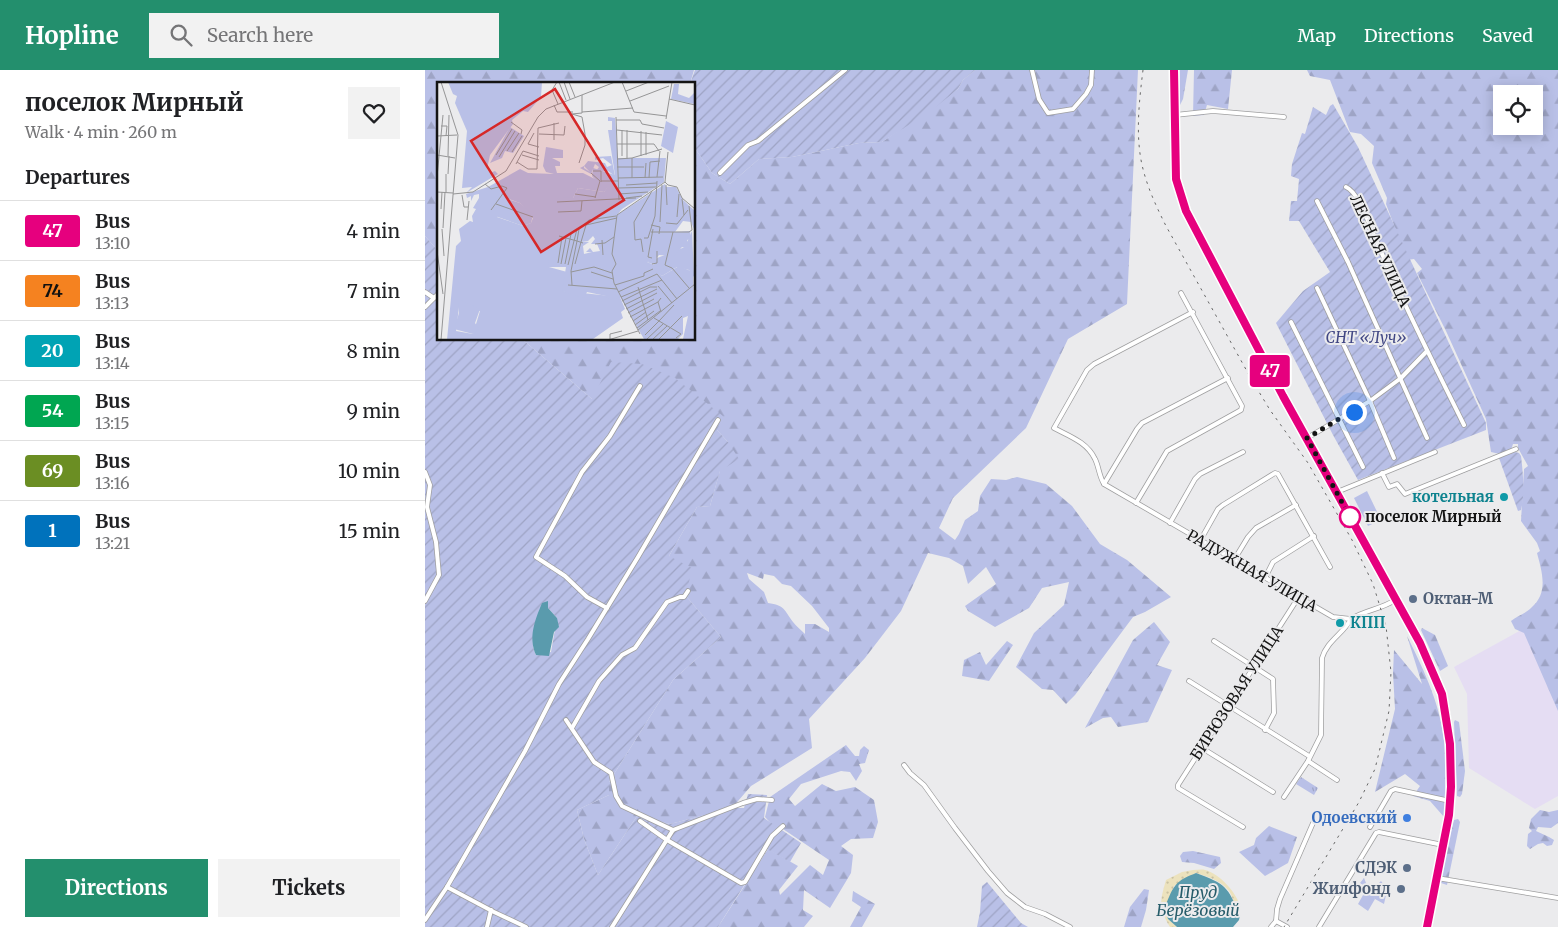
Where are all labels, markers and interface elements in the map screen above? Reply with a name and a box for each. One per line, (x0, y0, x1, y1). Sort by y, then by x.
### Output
search box (149, 13, 499, 58)
text: Hopline (25, 20, 119, 51)
icon: search (167, 21, 195, 49)
text: Search here (207, 23, 313, 47)
text: Map (1298, 24, 1336, 47)
text: Directions (1364, 24, 1454, 47)
text: Saved (1482, 24, 1533, 47)
inset map (437, 82, 695, 340)
map controls (1493, 85, 1543, 135)
button: locate (1493, 85, 1543, 135)
text: поселок Мирный (25, 87, 244, 118)
button: heart (348, 87, 400, 139)
text: Walk · 4 min · 260 m (25, 122, 177, 142)
text: Departures (25, 165, 130, 189)
street label: ЛЕСНАЯ УЛИЦА (1346, 192, 1415, 310)
text: Bus (95, 209, 130, 233)
text: 47 (42, 219, 63, 242)
text: 4 min (346, 219, 400, 243)
text: 13:10 (95, 233, 130, 253)
text: Bus (95, 269, 130, 293)
text: 74 (42, 279, 63, 302)
text: 7 min (347, 279, 400, 303)
text: 13:13 (95, 293, 129, 313)
park label: СНТ «Луч» (1326, 328, 1406, 347)
text: Bus (95, 329, 130, 353)
text: 20 (41, 339, 64, 362)
text: 8 min (347, 339, 400, 363)
text: 13:14 (95, 353, 130, 373)
line badge: 47 (1247, 355, 1293, 387)
text: 47 (1260, 359, 1280, 382)
text: Bus (95, 389, 130, 413)
text: 54 (42, 399, 63, 422)
text: 9 min (346, 399, 400, 423)
your location (1342, 400, 1367, 425)
text: 13:15 (95, 413, 130, 433)
text: Bus (95, 449, 130, 473)
text: 69 (42, 459, 63, 482)
text: 10 min (338, 459, 400, 483)
text: 13:16 (95, 473, 130, 493)
place label: котельная (1412, 487, 1494, 506)
marker: котельная (1498, 491, 1510, 503)
marker: поселок Мирный (1339, 506, 1361, 528)
place label: поселок Мирный (1365, 507, 1502, 526)
text: Bus (95, 509, 130, 533)
text: 1 (48, 519, 57, 542)
text: 15 min (339, 519, 400, 543)
street label: РАДУЖНАЯ УЛИЦА (1183, 525, 1321, 616)
text: 13:21 (95, 533, 130, 553)
place label: Октан-М (1423, 589, 1494, 608)
marker: Октан-М (1407, 593, 1419, 605)
place label: КПП (1350, 613, 1386, 632)
marker: КПП (1334, 617, 1346, 629)
street label: БИРЮЗОВАЯ УЛИЦА (1186, 622, 1287, 764)
place label: Одоевский (1312, 808, 1397, 827)
marker: Одоевский (1401, 812, 1413, 824)
place label: СДЭК (1355, 858, 1397, 877)
button: Directions (25, 859, 208, 917)
button: Tickets (218, 859, 400, 917)
marker: СДЭК (1401, 862, 1413, 874)
place label: Жилфонд (1313, 879, 1391, 898)
water label: Пруд Берёзовый (1156, 882, 1240, 920)
marker: Жилфонд (1395, 883, 1407, 895)

